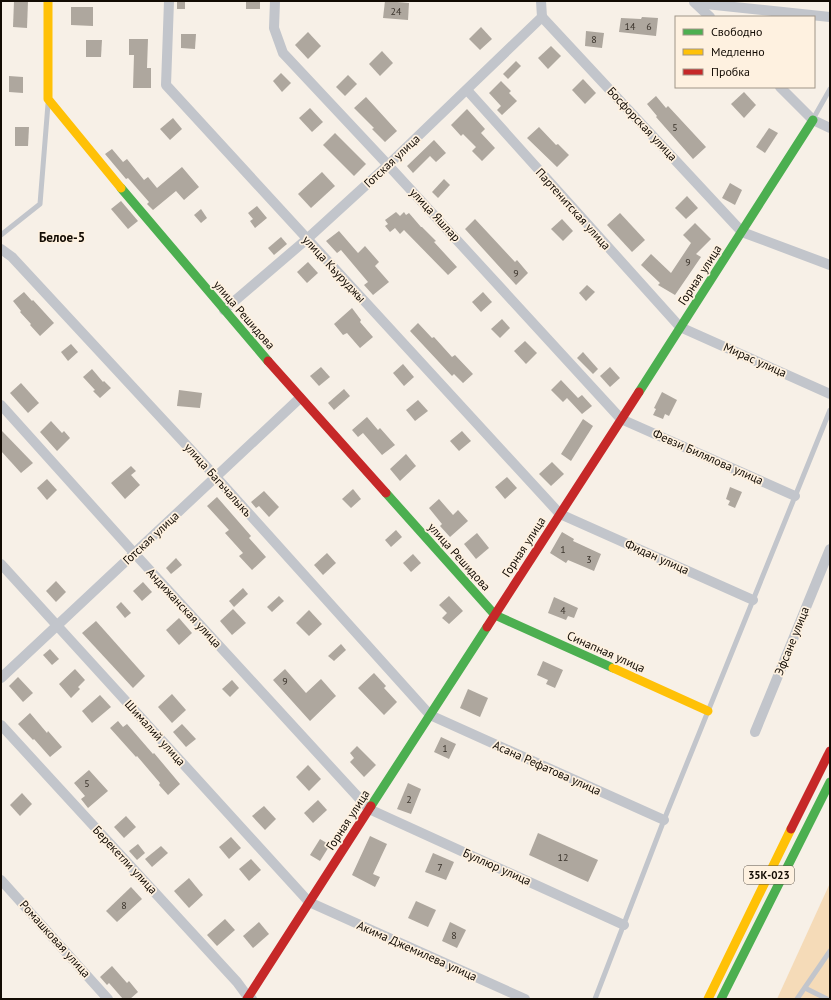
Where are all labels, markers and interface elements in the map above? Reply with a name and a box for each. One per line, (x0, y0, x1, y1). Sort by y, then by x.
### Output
house number: 24 (391, 5, 402, 18)
legend (675, 16, 815, 88)
house number: 14 (625, 20, 636, 33)
house number: 6 (646, 20, 652, 33)
text: Свободно (711, 24, 762, 39)
house number: 8 (591, 33, 597, 46)
text: Медленно (711, 44, 765, 59)
text: Пробка (711, 64, 750, 79)
street label: Босфорская улица (604, 84, 681, 164)
house number: 5 (672, 121, 678, 134)
street label: Готская улица (360, 131, 423, 190)
street label: Партенитская улица (533, 165, 614, 253)
street label: улица Яшлар (407, 185, 464, 245)
district label: Белое-5 (39, 229, 85, 246)
street label: улица Къуруджы (300, 232, 369, 305)
street label: Горная улица (675, 242, 725, 308)
house number: 9 (685, 256, 691, 269)
house number: 9 (513, 267, 519, 280)
street label: улица Решидова (210, 277, 278, 352)
street label: Мирас улица (721, 339, 789, 380)
street label: Февзи Билялова улица (651, 425, 766, 488)
street label: улица Багъчалыкъ (181, 440, 255, 520)
street label: Готская улица (119, 508, 182, 567)
street label: Горная улица (499, 514, 549, 580)
street label: улица Решидова (425, 520, 494, 594)
street label: Фидан улица (623, 536, 692, 577)
house number: 1 (560, 543, 566, 556)
house number: 3 (586, 553, 592, 566)
street label: Андижанская улица (144, 565, 225, 651)
house number: 4 (560, 604, 566, 617)
street label: Эфсане улица (771, 604, 812, 677)
street label: Синапная улица (565, 628, 648, 676)
house number: 9 (282, 675, 288, 688)
street label: Шималий улица (122, 697, 189, 769)
street label: Асана Рефатова улица (491, 737, 604, 798)
house number: 1 (442, 742, 448, 755)
house number: 5 (84, 777, 90, 790)
street label: Горная улица (323, 787, 373, 853)
house number: 2 (406, 793, 412, 806)
street label: Берекетли улица (90, 822, 161, 897)
street label: Буллюр улица (461, 845, 534, 888)
house number: 12 (558, 851, 568, 864)
house number: 7 (437, 861, 443, 874)
road number: 35К-023 (744, 866, 794, 884)
street label: Ромашковая улица (17, 897, 94, 980)
house number: 8 (121, 899, 127, 912)
street label: Акима Джемилева улица (355, 917, 480, 984)
house number: 8 (451, 929, 457, 942)

